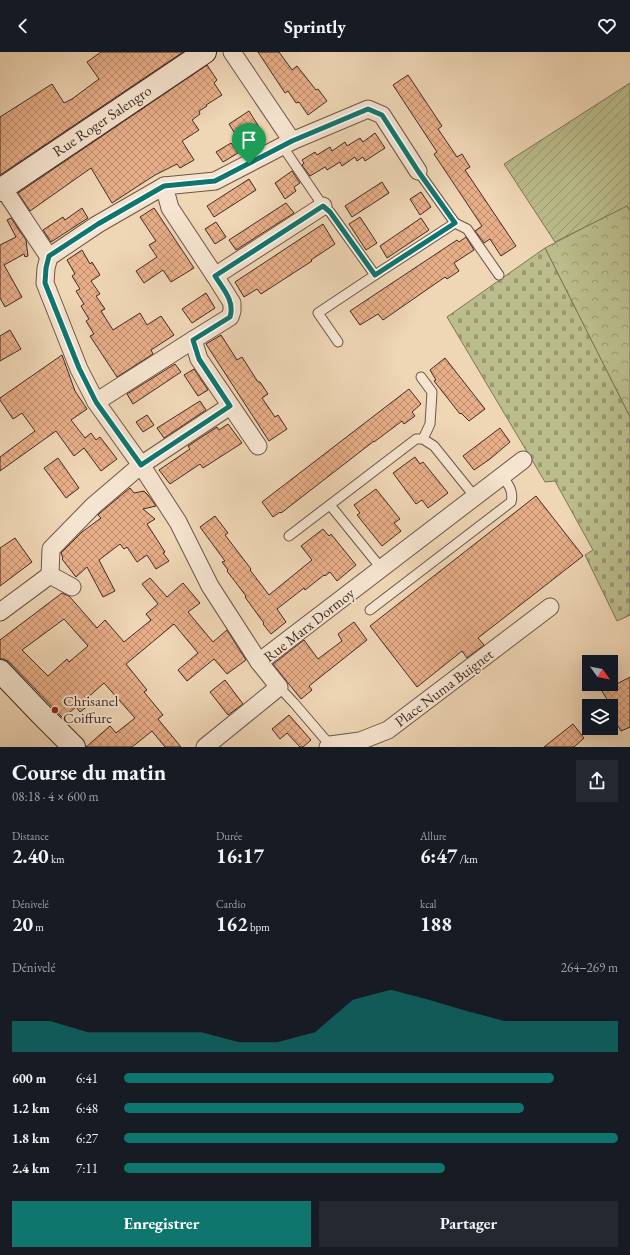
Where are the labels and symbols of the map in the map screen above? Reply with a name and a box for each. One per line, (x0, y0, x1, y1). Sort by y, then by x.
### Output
street label: Rue Roger Salengro (49, 80, 155, 161)
pin (232, 123, 266, 164)
street label: Rue Marx Dormoy (259, 583, 358, 666)
street label: Place Numa Buignet (391, 644, 497, 731)
north arrow (582, 655, 618, 691)
place label: Chrisanel Coiffure (63, 691, 119, 727)
marker: Chrisanel Coiffure (50, 705, 60, 715)

